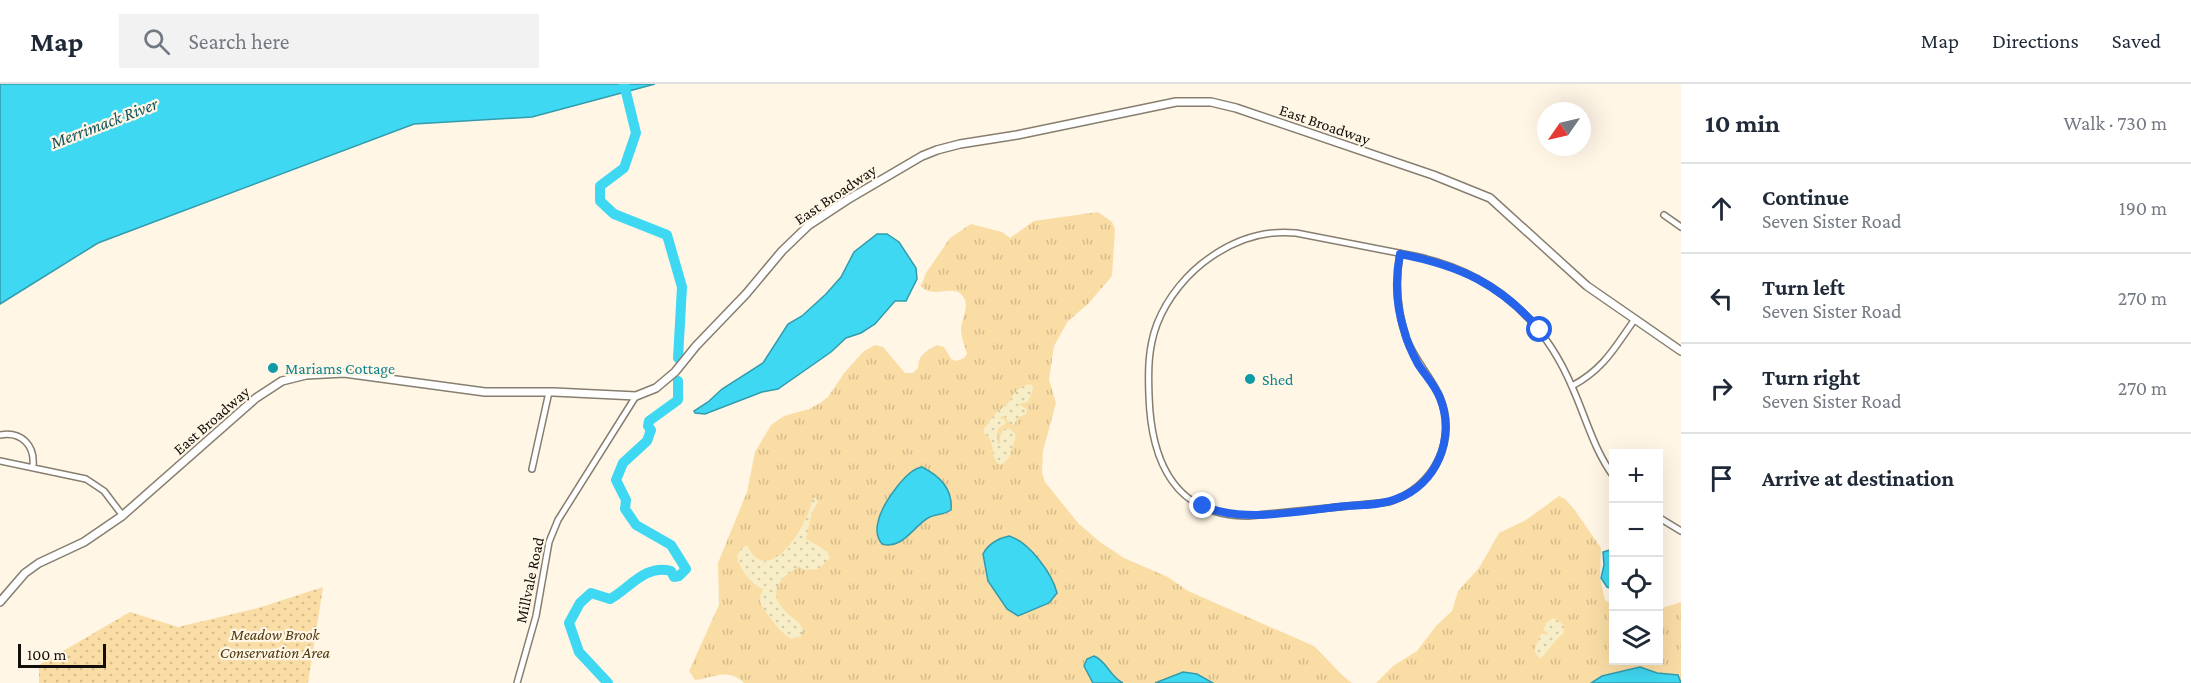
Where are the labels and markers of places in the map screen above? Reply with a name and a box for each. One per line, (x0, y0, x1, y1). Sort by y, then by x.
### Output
place label: Mariams Cottage (285, 360, 395, 378)
marker: Mariams Cottage (266, 361, 280, 375)
place label: Shed (1262, 371, 1294, 388)
marker: Shed (1243, 372, 1257, 386)

